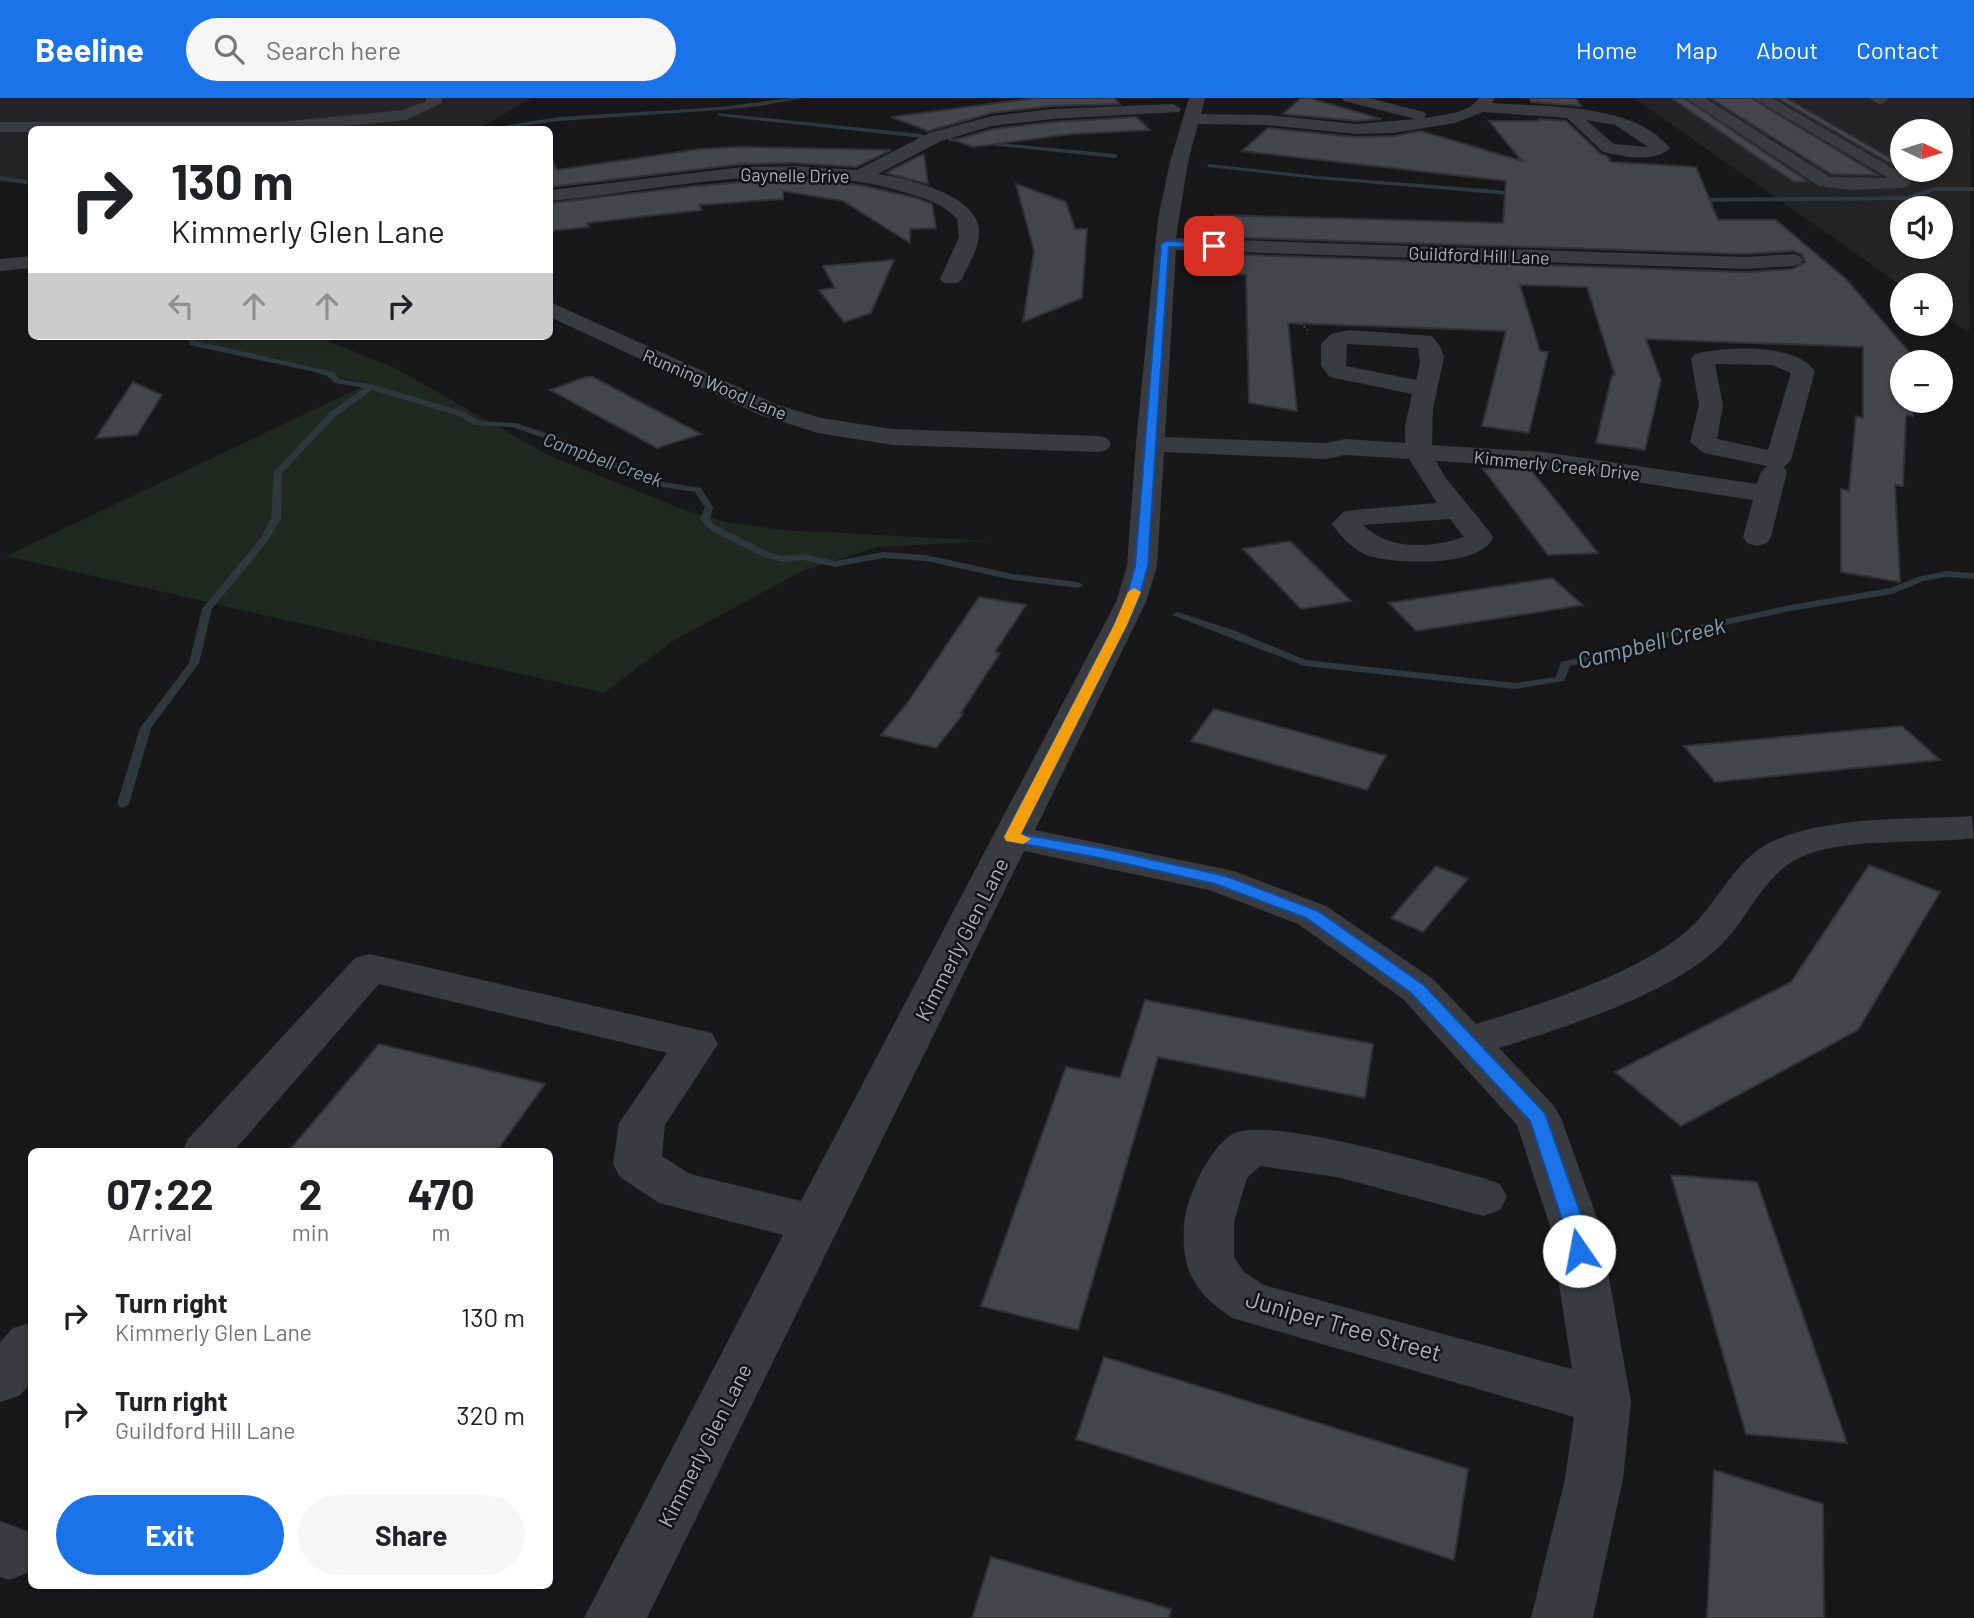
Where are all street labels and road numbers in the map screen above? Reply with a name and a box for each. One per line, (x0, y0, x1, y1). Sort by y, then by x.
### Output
street label: Gaynelle Drive (740, 163, 850, 187)
street label: Guildford Hill Lane (1408, 242, 1550, 268)
street label: Running Wood Lane (640, 344, 790, 424)
street label: Kimmerly Creek Drive (1473, 445, 1641, 485)
street label: Kimmerly Glen Lane (909, 853, 1013, 1025)
street label: Juniper Tree Street (1243, 1283, 1445, 1367)
street label: Kimmerly Glen Lane (652, 1359, 756, 1531)

